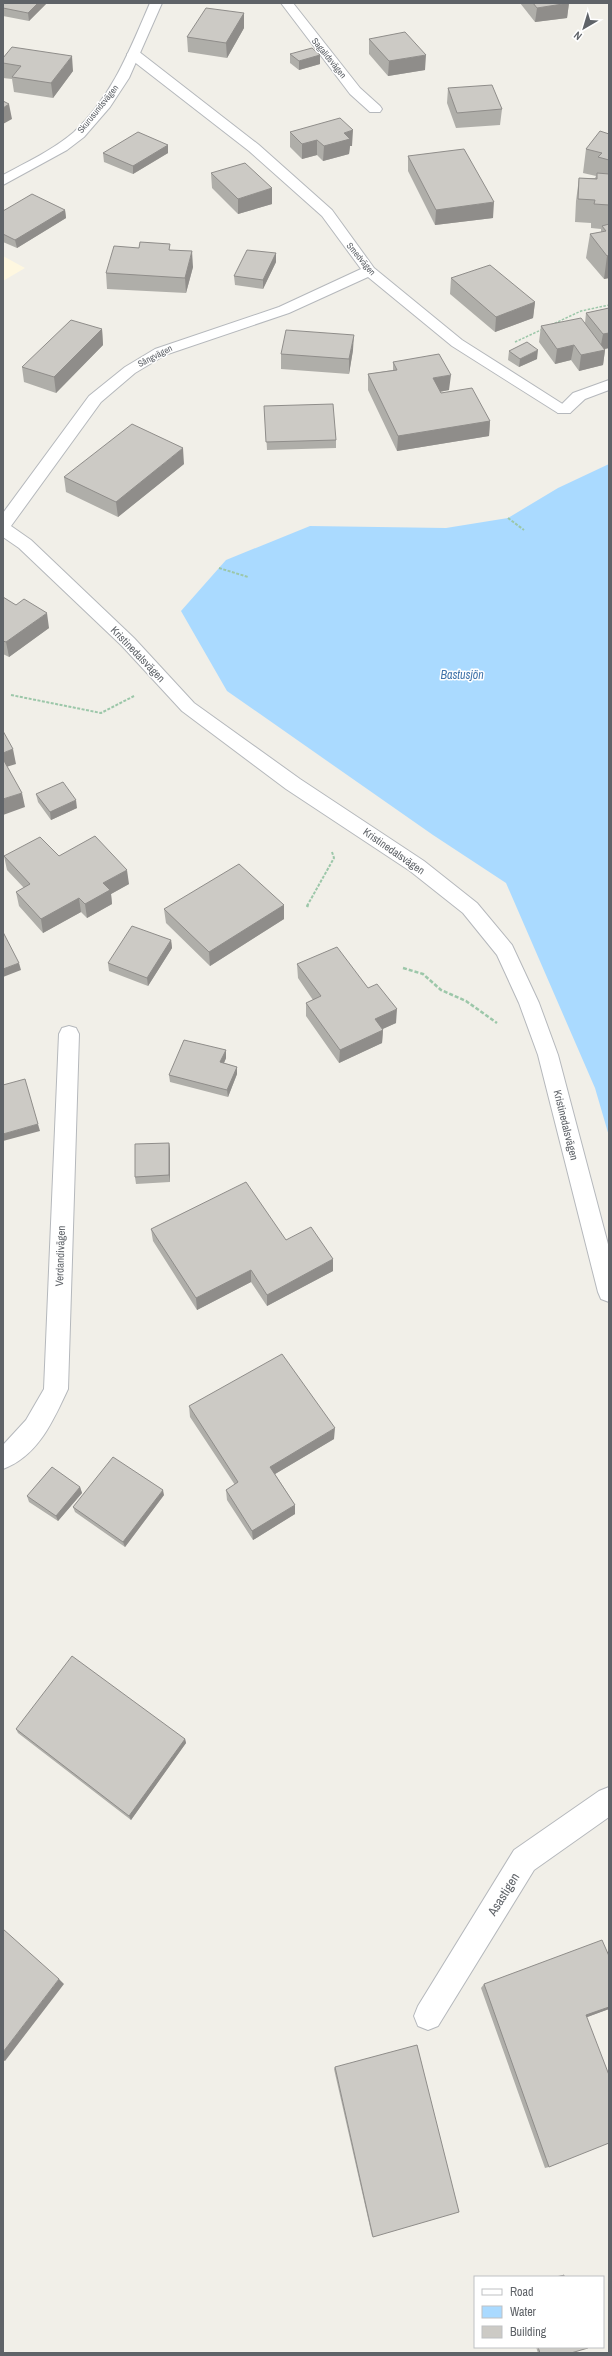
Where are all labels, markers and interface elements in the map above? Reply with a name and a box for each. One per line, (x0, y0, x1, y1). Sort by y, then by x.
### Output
north arrow (564, 8, 604, 48)
text: N (571, 28, 585, 43)
street label: Sagalidsvägen (309, 35, 349, 81)
street label: Skurusundsvägen (75, 82, 121, 136)
street label: Smedvägen (344, 240, 378, 278)
street label: Sångvägen (136, 342, 174, 370)
street label: Kristinedalsvägen (108, 623, 168, 685)
water label: Bastusjön (440, 667, 484, 683)
street label: Kristinedalsvägen (360, 825, 428, 877)
street label: Kristinedalsvägen (550, 1088, 582, 1162)
street label: Verdandivägen (52, 1225, 68, 1287)
street label: Asastigen (483, 1870, 523, 1920)
legend (474, 2276, 604, 2348)
text: Road (510, 2284, 534, 2300)
text: Water (510, 2304, 537, 2320)
text: Building (510, 2324, 547, 2340)

